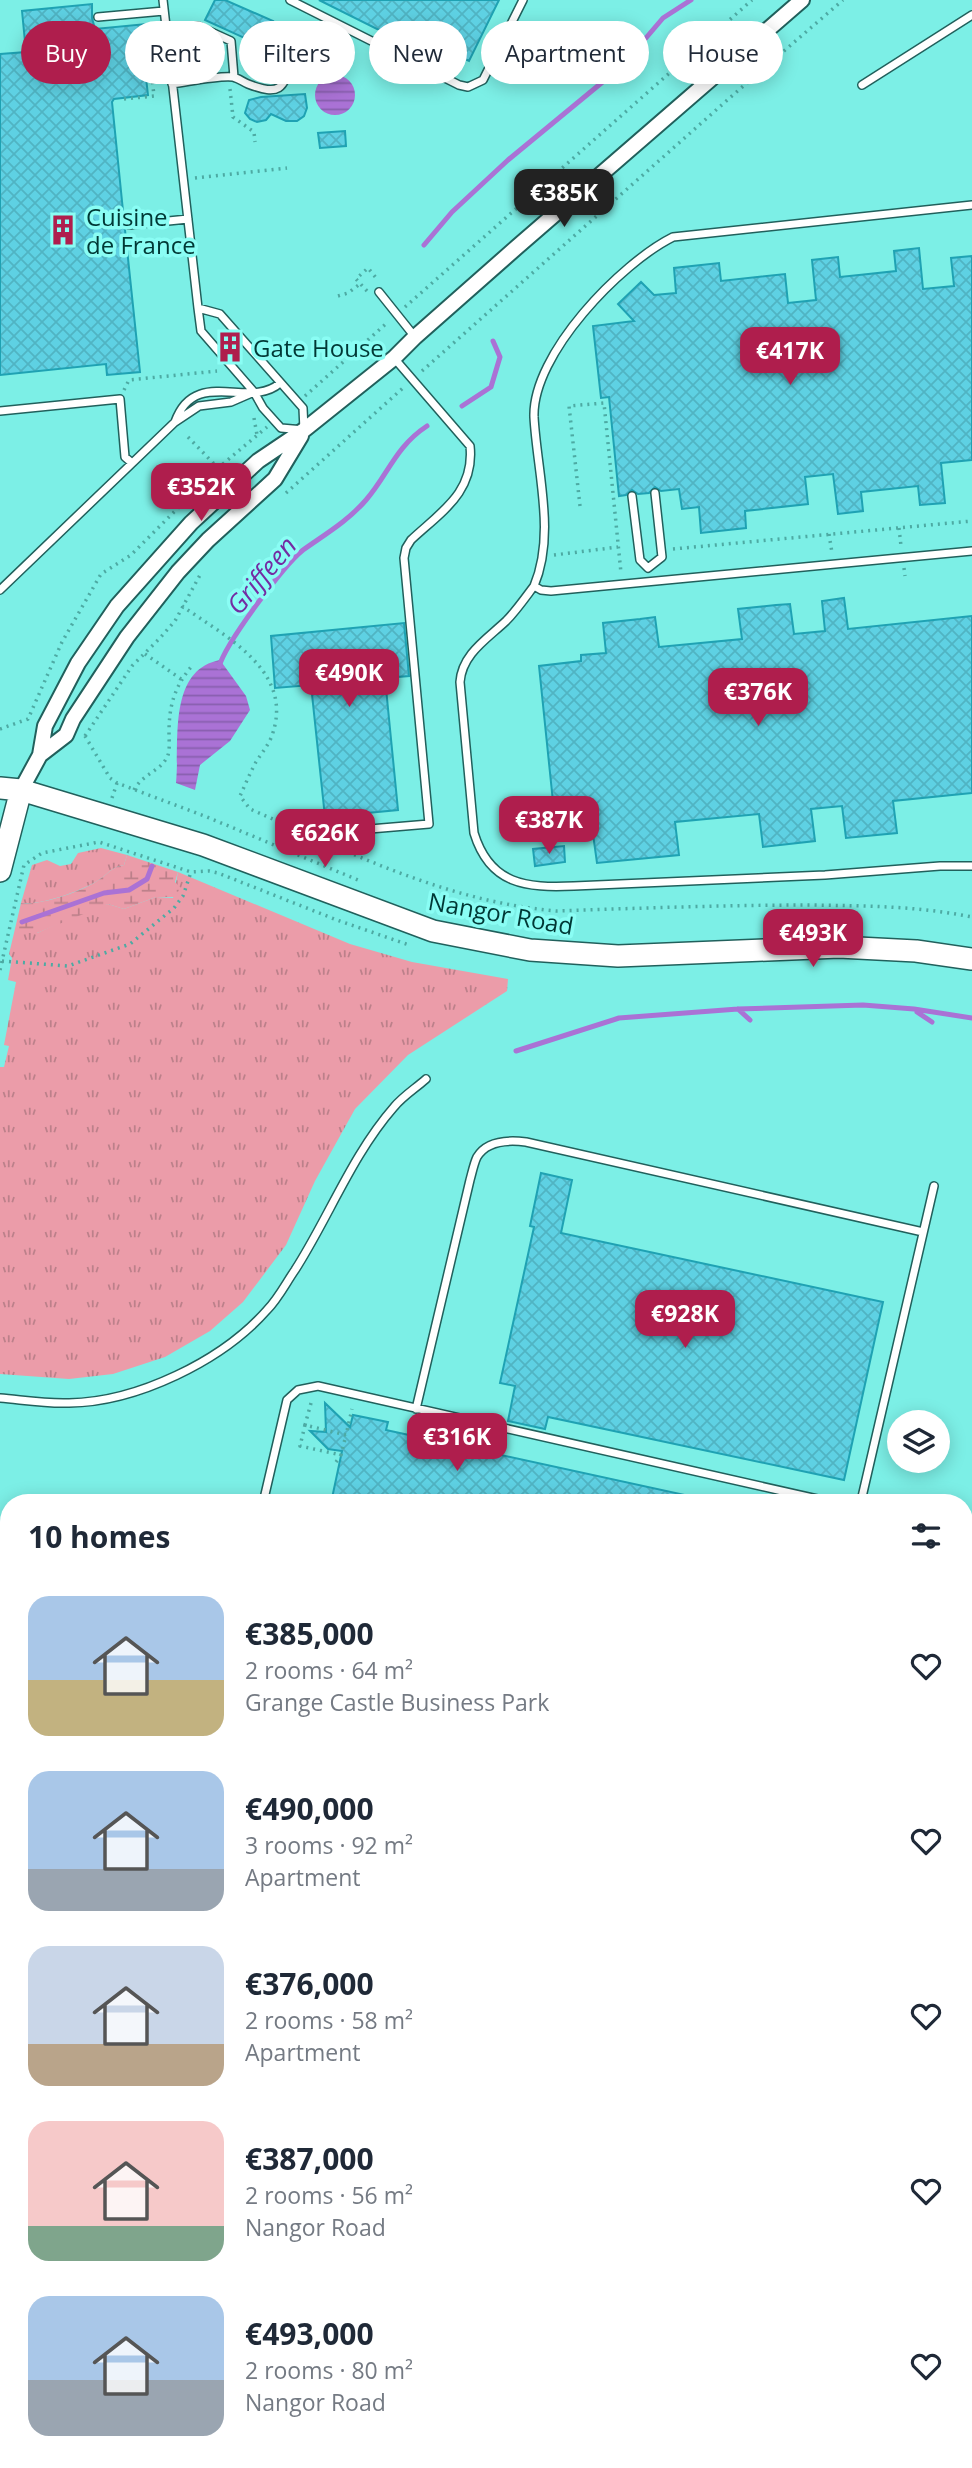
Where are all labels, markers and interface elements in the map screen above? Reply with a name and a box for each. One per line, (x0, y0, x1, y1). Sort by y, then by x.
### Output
chip: Buy (21, 21, 111, 84)
chip: Rent (125, 21, 225, 84)
chip: Filters (239, 21, 355, 84)
chip: New (369, 21, 467, 84)
chip: Apartment (481, 21, 649, 84)
chip: House (663, 21, 783, 84)
pin: €385K (515, 170, 613, 229)
text: €385K (530, 176, 598, 208)
place label: Cuisine de France (86, 200, 196, 261)
building icon: Cuisine de France (46, 213, 80, 247)
pin: €417K (741, 328, 839, 387)
building icon: Gate House (213, 330, 247, 364)
place label: Gate House (253, 331, 384, 364)
text: €417K (756, 334, 824, 366)
pin: €352K (152, 463, 250, 523)
text: €352K (167, 470, 235, 502)
water label: Griffeen (218, 528, 304, 622)
pin: €490K (300, 650, 398, 709)
text: €490K (315, 656, 383, 688)
pin: €376K (709, 668, 807, 728)
text: €376K (724, 675, 792, 707)
pin: €387K (500, 796, 598, 856)
text: €387K (515, 803, 583, 835)
pin: €626K (276, 810, 374, 869)
text: €626K (291, 816, 359, 848)
street label: Nangor Road (426, 884, 576, 942)
pin: €493K (764, 909, 862, 969)
text: €493K (779, 916, 847, 948)
pin: €928K (636, 1290, 734, 1350)
text: €928K (651, 1297, 719, 1329)
map controls (887, 1410, 950, 1473)
button: layers (887, 1410, 950, 1473)
pin: €316K (408, 1414, 506, 1473)
text: €316K (423, 1420, 491, 1452)
text: 10 homes (28, 1516, 171, 1557)
icon: filters (907, 1517, 945, 1555)
text: €385,000 (245, 1613, 374, 1654)
icon: home (84, 1624, 168, 1708)
icon: heart (907, 1647, 945, 1685)
text: 2 rooms · 64 m² (245, 1654, 413, 1686)
text: Grange Castle Business Park (245, 1686, 549, 1718)
text: €490,000 (245, 1788, 374, 1829)
icon: home (84, 1799, 168, 1883)
icon: heart (907, 1822, 945, 1860)
text: 3 rooms · 92 m² (245, 1829, 413, 1861)
text: Apartment (245, 1861, 361, 1893)
text: €376,000 (245, 1963, 374, 2004)
icon: home (84, 1974, 168, 2058)
icon: heart (907, 1997, 945, 2035)
text: 2 rooms · 58 m² (245, 2004, 413, 2036)
text: Apartment (245, 2036, 361, 2068)
text: €387,000 (245, 2138, 374, 2179)
icon: home (84, 2149, 168, 2233)
icon: heart (907, 2172, 945, 2210)
text: 2 rooms · 56 m² (245, 2179, 413, 2211)
text: Nangor Road (245, 2211, 386, 2243)
text: €493,000 (245, 2313, 374, 2354)
icon: home (84, 2324, 168, 2408)
icon: heart (907, 2347, 945, 2385)
text: 2 rooms · 80 m² (245, 2354, 413, 2386)
text: Nangor Road (245, 2386, 386, 2418)

